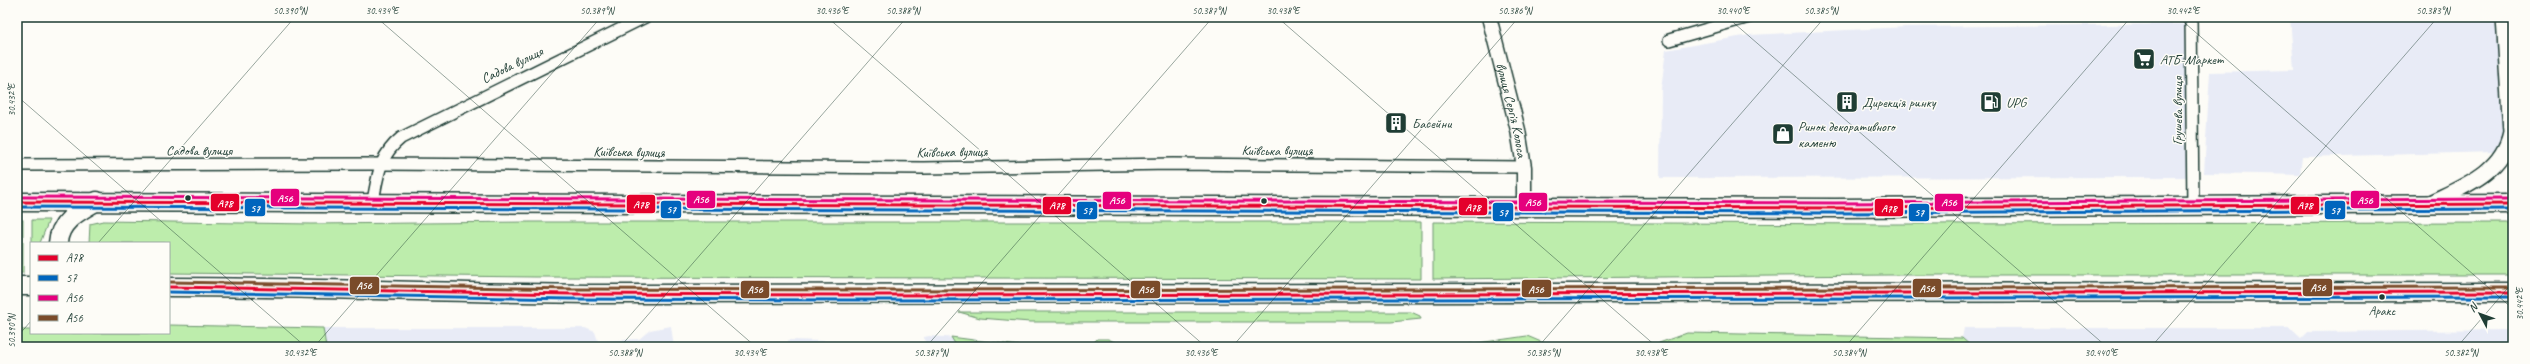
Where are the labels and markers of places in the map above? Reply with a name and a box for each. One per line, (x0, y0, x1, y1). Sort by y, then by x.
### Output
supermarket icon: АТБ-Маркет (2131, 46, 2157, 72)
place label: АТБ-Маркет (2160, 51, 2225, 68)
building icon: Дирекція ринку (1834, 89, 1860, 115)
fuel station icon: UPG (1978, 89, 2004, 115)
place label: Дирекція ринку (1862, 94, 1937, 111)
place label: UPG (2006, 94, 2028, 111)
building icon: Басейни (1383, 110, 1409, 136)
place label: Басейни (1412, 115, 1452, 132)
place label: Ринок декоративного каменю (1798, 118, 1897, 151)
shop icon: Ринок декоративного каменю (1770, 121, 1796, 147)
unlabelled marker (183, 193, 193, 203)
unlabelled marker (1259, 196, 1269, 206)
marker: Аракс (2377, 292, 2387, 302)
place label: Аракс (2369, 303, 2397, 319)

